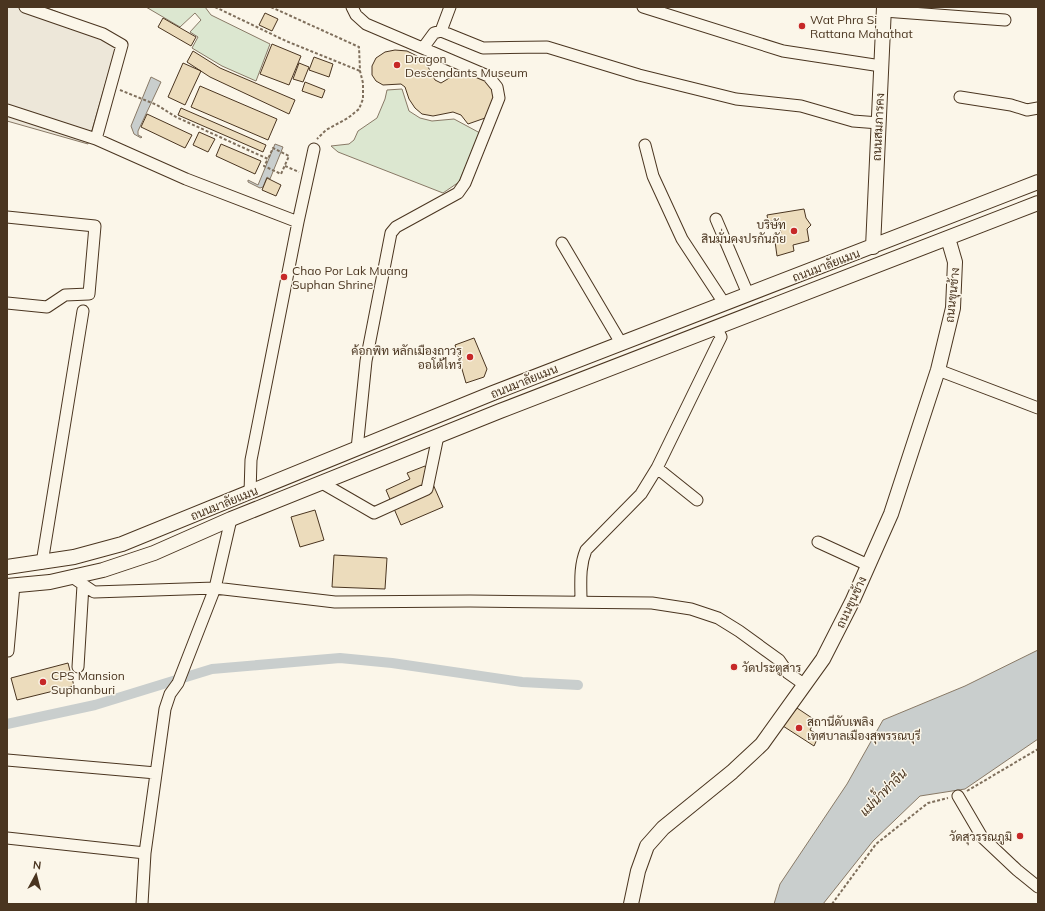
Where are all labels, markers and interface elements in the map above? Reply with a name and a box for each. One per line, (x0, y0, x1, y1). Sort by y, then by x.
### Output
place label: Wat Phra Si Rattana Mahathat (810, 12, 913, 41)
marker: Wat Phra Si Rattana Mahathat (797, 21, 807, 31)
place label: Dragon Descendants Museum (405, 51, 528, 80)
marker: Dragon Descendants Museum (392, 60, 402, 70)
street label: ถนนสมภารคง (869, 93, 887, 161)
place label: บริษัท สินมั่นคงปรกันภัย (701, 217, 786, 246)
marker: บริษัท สินมั่นคงปรกันภัย (789, 226, 799, 236)
street label: ถนนมาลัยแมน (790, 245, 862, 285)
place label: Chao Por Lak Muang Suphan Shrine (292, 263, 408, 292)
street label: ถนนขุนช้าง (942, 267, 964, 324)
marker: Chao Por Lak Muang Suphan Shrine (279, 272, 289, 282)
place label: ค้อกพิท หลักเมืองถาวร ออโต้ไทร์ (351, 343, 462, 372)
marker: ค้อกพิท หลักเมืองถาวร ออโต้ไทร์ (465, 352, 475, 362)
street label: ถนนมาลัยแมน (488, 361, 560, 401)
street label: ถนนมาลัยแมน (188, 483, 260, 523)
street label: ถนนขุนช้าง (832, 574, 871, 631)
place label: วัดประตูสาร (742, 660, 801, 676)
marker: วัดประตูสาร (729, 662, 739, 672)
place label: CPS Mansion Suphanburi (51, 668, 125, 697)
marker: CPS Mansion Suphanburi (38, 677, 48, 687)
place label: สถานีดับเพลิง เทศบาลเมืองสุพรรณบุรี (807, 714, 921, 745)
marker: สถานีดับเพลิง เทศบาลเมืองสุพรรณบุรี (794, 723, 804, 733)
water label: แม่น้ำท่าจีน (853, 762, 911, 819)
place label: วัดสุวรรณภูมิ (949, 829, 1012, 846)
marker: วัดสุวรรณภูมิ (1015, 831, 1025, 841)
north arrow (16, 855, 56, 895)
text: N (32, 858, 42, 873)

